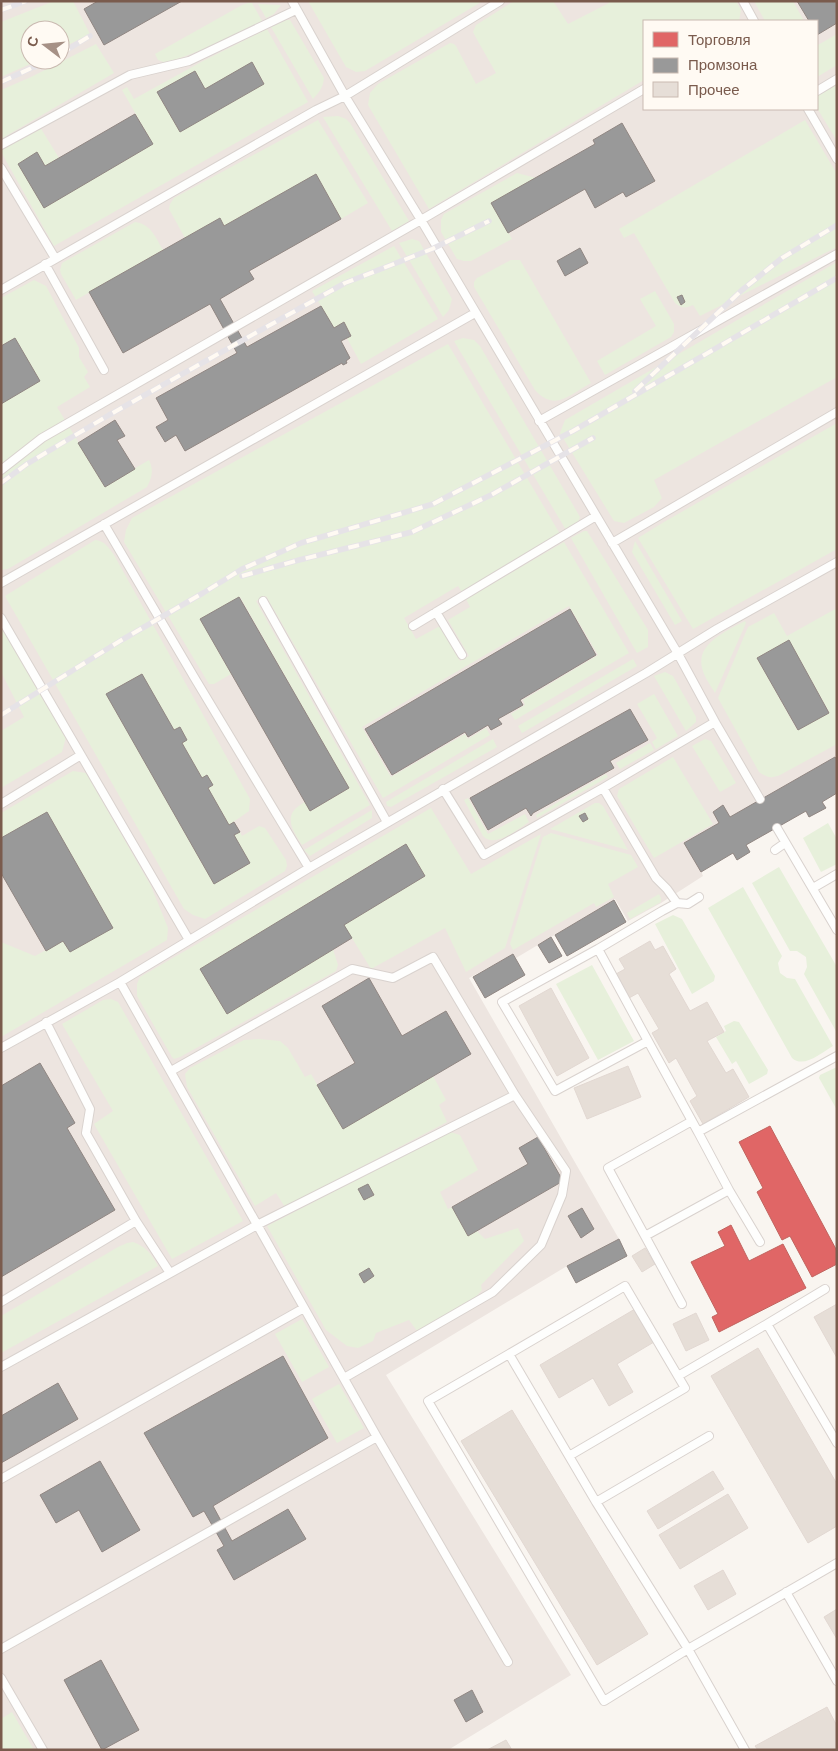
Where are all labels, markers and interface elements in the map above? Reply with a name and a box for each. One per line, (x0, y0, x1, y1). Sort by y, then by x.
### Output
north arrow (20, 20, 70, 70)
legend (643, 20, 818, 110)
text: Торговля (688, 30, 751, 48)
text: С (22, 34, 42, 48)
text: Промзона (688, 55, 758, 73)
text: Прочее (688, 80, 740, 98)

